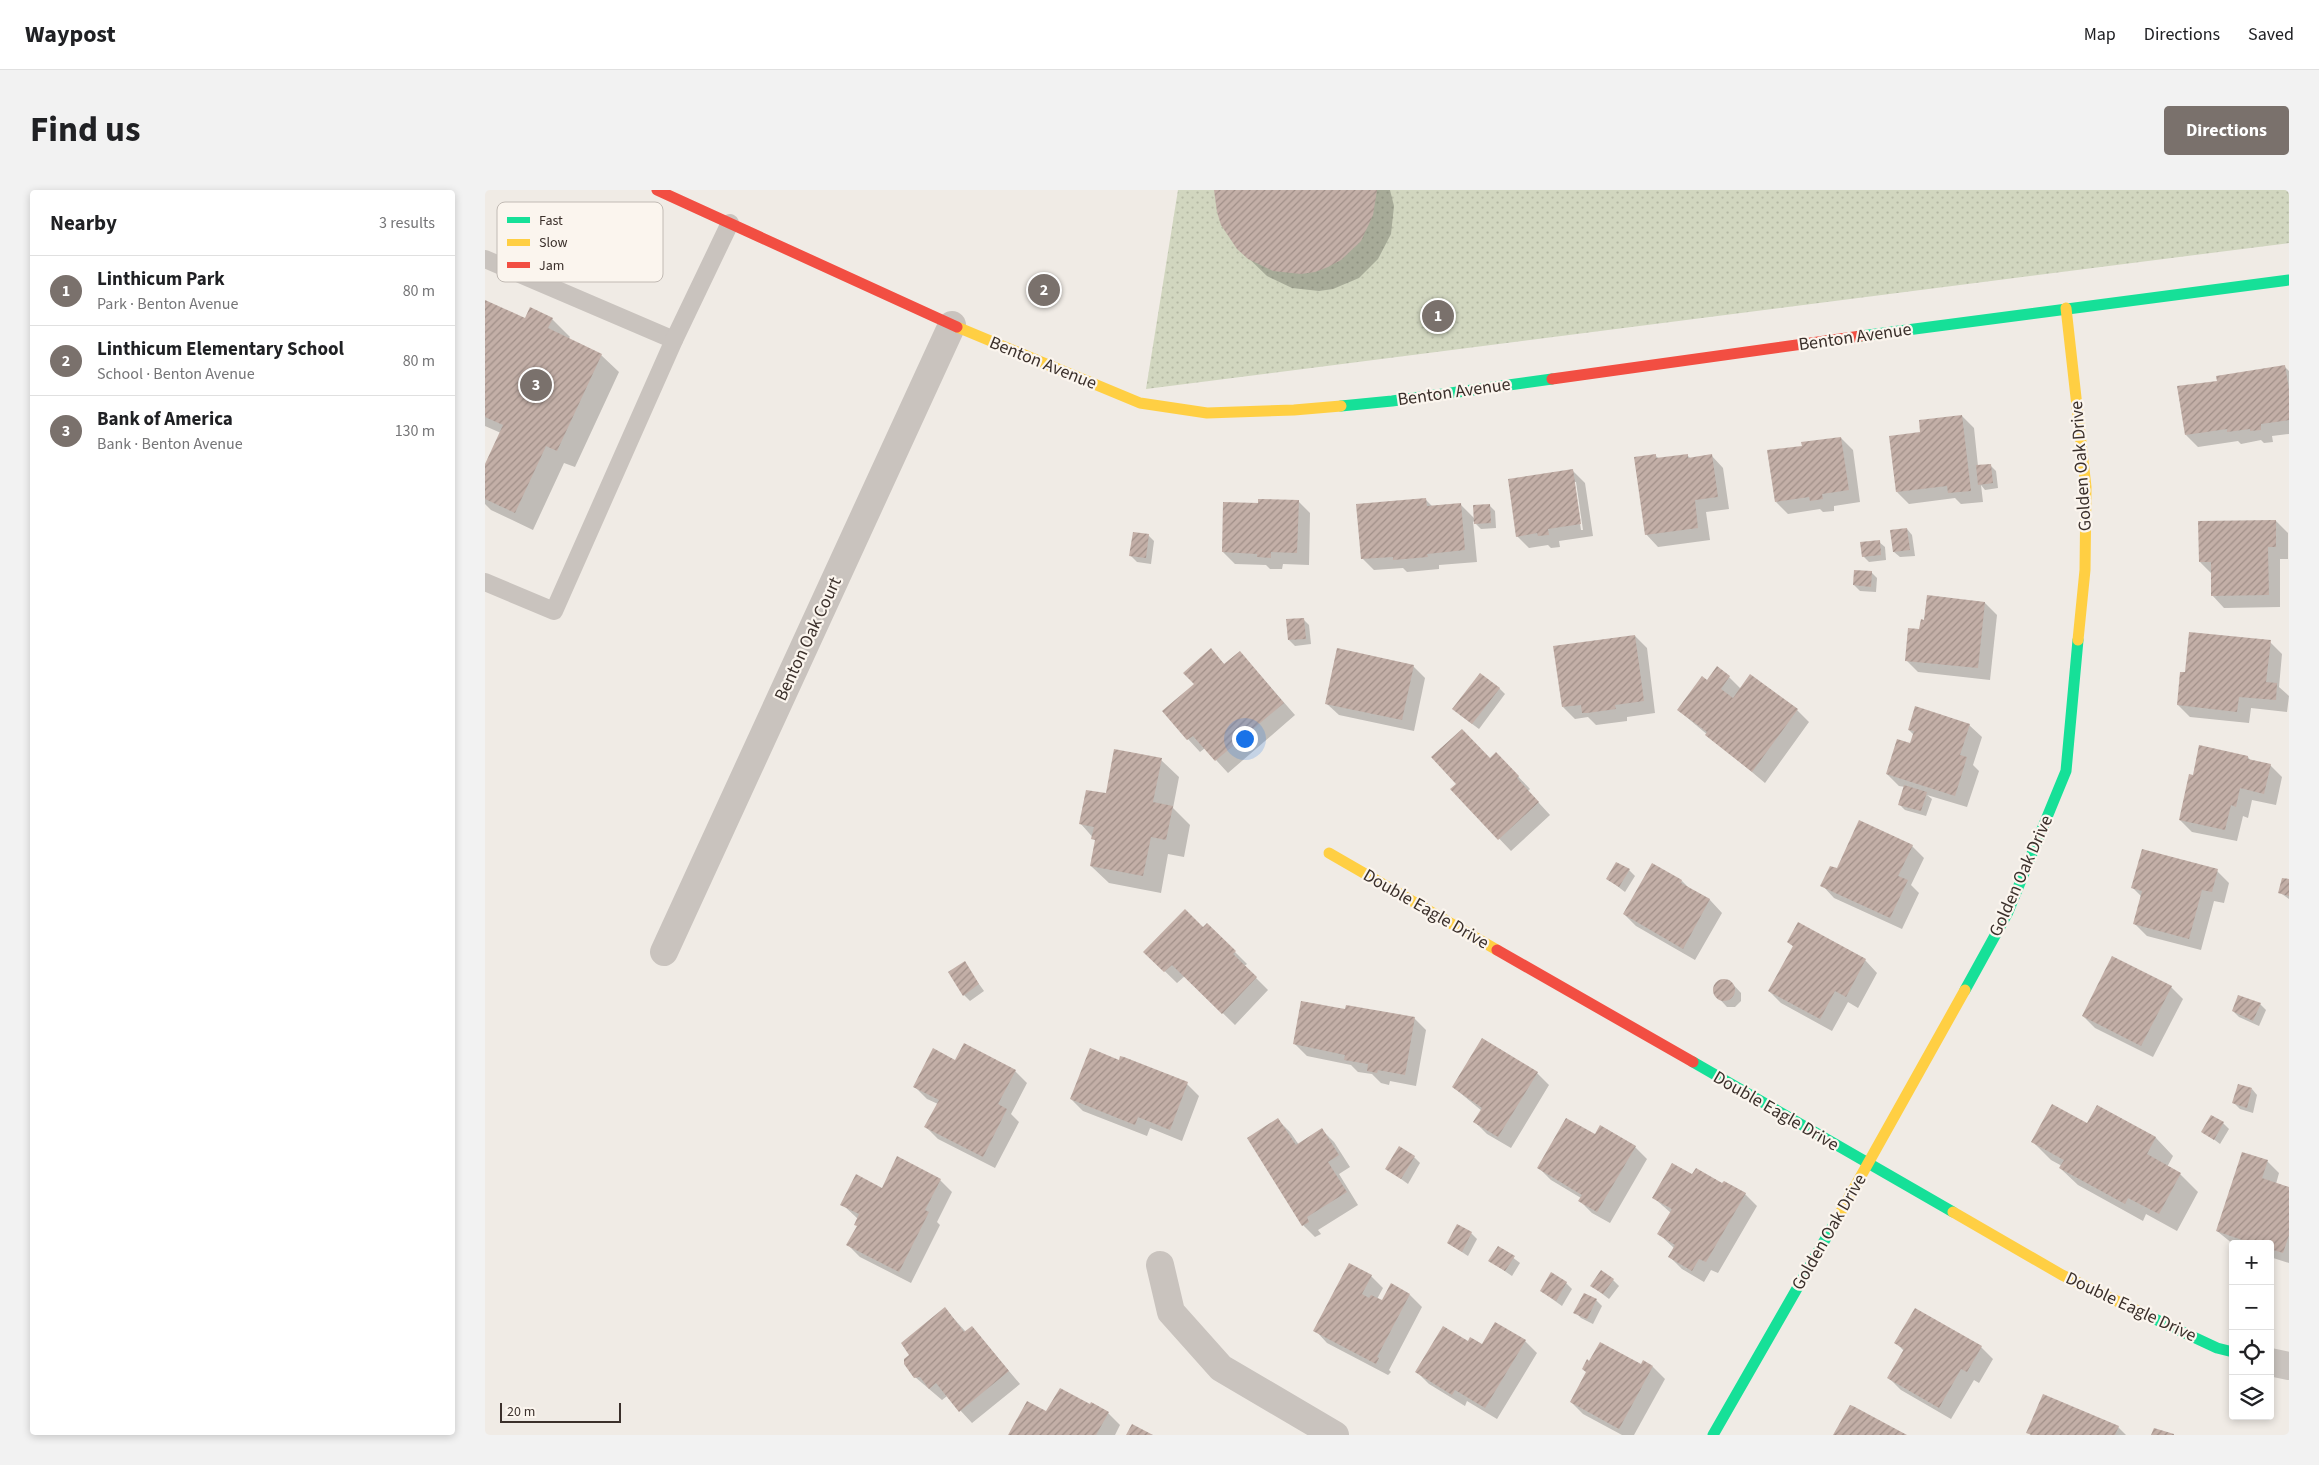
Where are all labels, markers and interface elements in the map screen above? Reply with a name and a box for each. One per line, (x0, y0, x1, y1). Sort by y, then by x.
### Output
text: Waypost (25, 17, 116, 52)
text: Map (2084, 22, 2116, 47)
text: Directions (2144, 22, 2220, 47)
text: Saved (2248, 22, 2294, 47)
text: Find us (30, 105, 140, 155)
button: Directions (2164, 106, 2289, 155)
legend (497, 202, 663, 282)
text: Nearby (50, 208, 117, 238)
text: Fast (539, 211, 563, 231)
text: 3 results (379, 212, 435, 234)
text: Slow (539, 233, 568, 253)
text: Jam (539, 256, 564, 276)
text: Linthicum Park (97, 266, 225, 293)
pin: 2 (1028, 271, 1060, 309)
text: 1 (62, 280, 70, 302)
text: 80 m (403, 280, 435, 302)
text: Park · Benton Avenue (97, 293, 239, 315)
pin: 1 (1422, 297, 1454, 335)
street label: Benton Avenue (1797, 317, 1913, 357)
street label: Benton Avenue (986, 330, 1101, 396)
text: Linthicum Elementary School (97, 336, 344, 363)
text: 2 (62, 350, 70, 372)
text: 80 m (403, 350, 435, 372)
text: School · Benton Avenue (97, 363, 255, 385)
pin: 3 (520, 366, 552, 404)
street label: Benton Avenue (1396, 372, 1512, 412)
street label: Golden Oak Drive (2064, 400, 2098, 532)
text: Bank of America (97, 406, 233, 433)
text: 3 (62, 420, 70, 442)
text: 130 m (395, 420, 435, 442)
text: Bank · Benton Avenue (97, 433, 243, 455)
street label: Benton Oak Court (768, 573, 848, 705)
your location (1232, 726, 1258, 752)
street label: Golden Oak Drive (1983, 811, 2059, 941)
street label: Double Eagle Drive (1358, 863, 1494, 955)
street label: Double Eagle Drive (1708, 1065, 1844, 1157)
street label: Golden Oak Drive (1786, 1169, 1872, 1295)
map controls (2229, 1240, 2274, 1420)
button: + (2229, 1240, 2274, 1285)
street label: Double Eagle Drive (2062, 1266, 2200, 1348)
button: − (2229, 1285, 2274, 1330)
button: locate (2229, 1330, 2274, 1375)
button: layers (2229, 1375, 2274, 1420)
scale bar (500, 1400, 621, 1423)
text: 20 m (507, 1402, 535, 1422)

